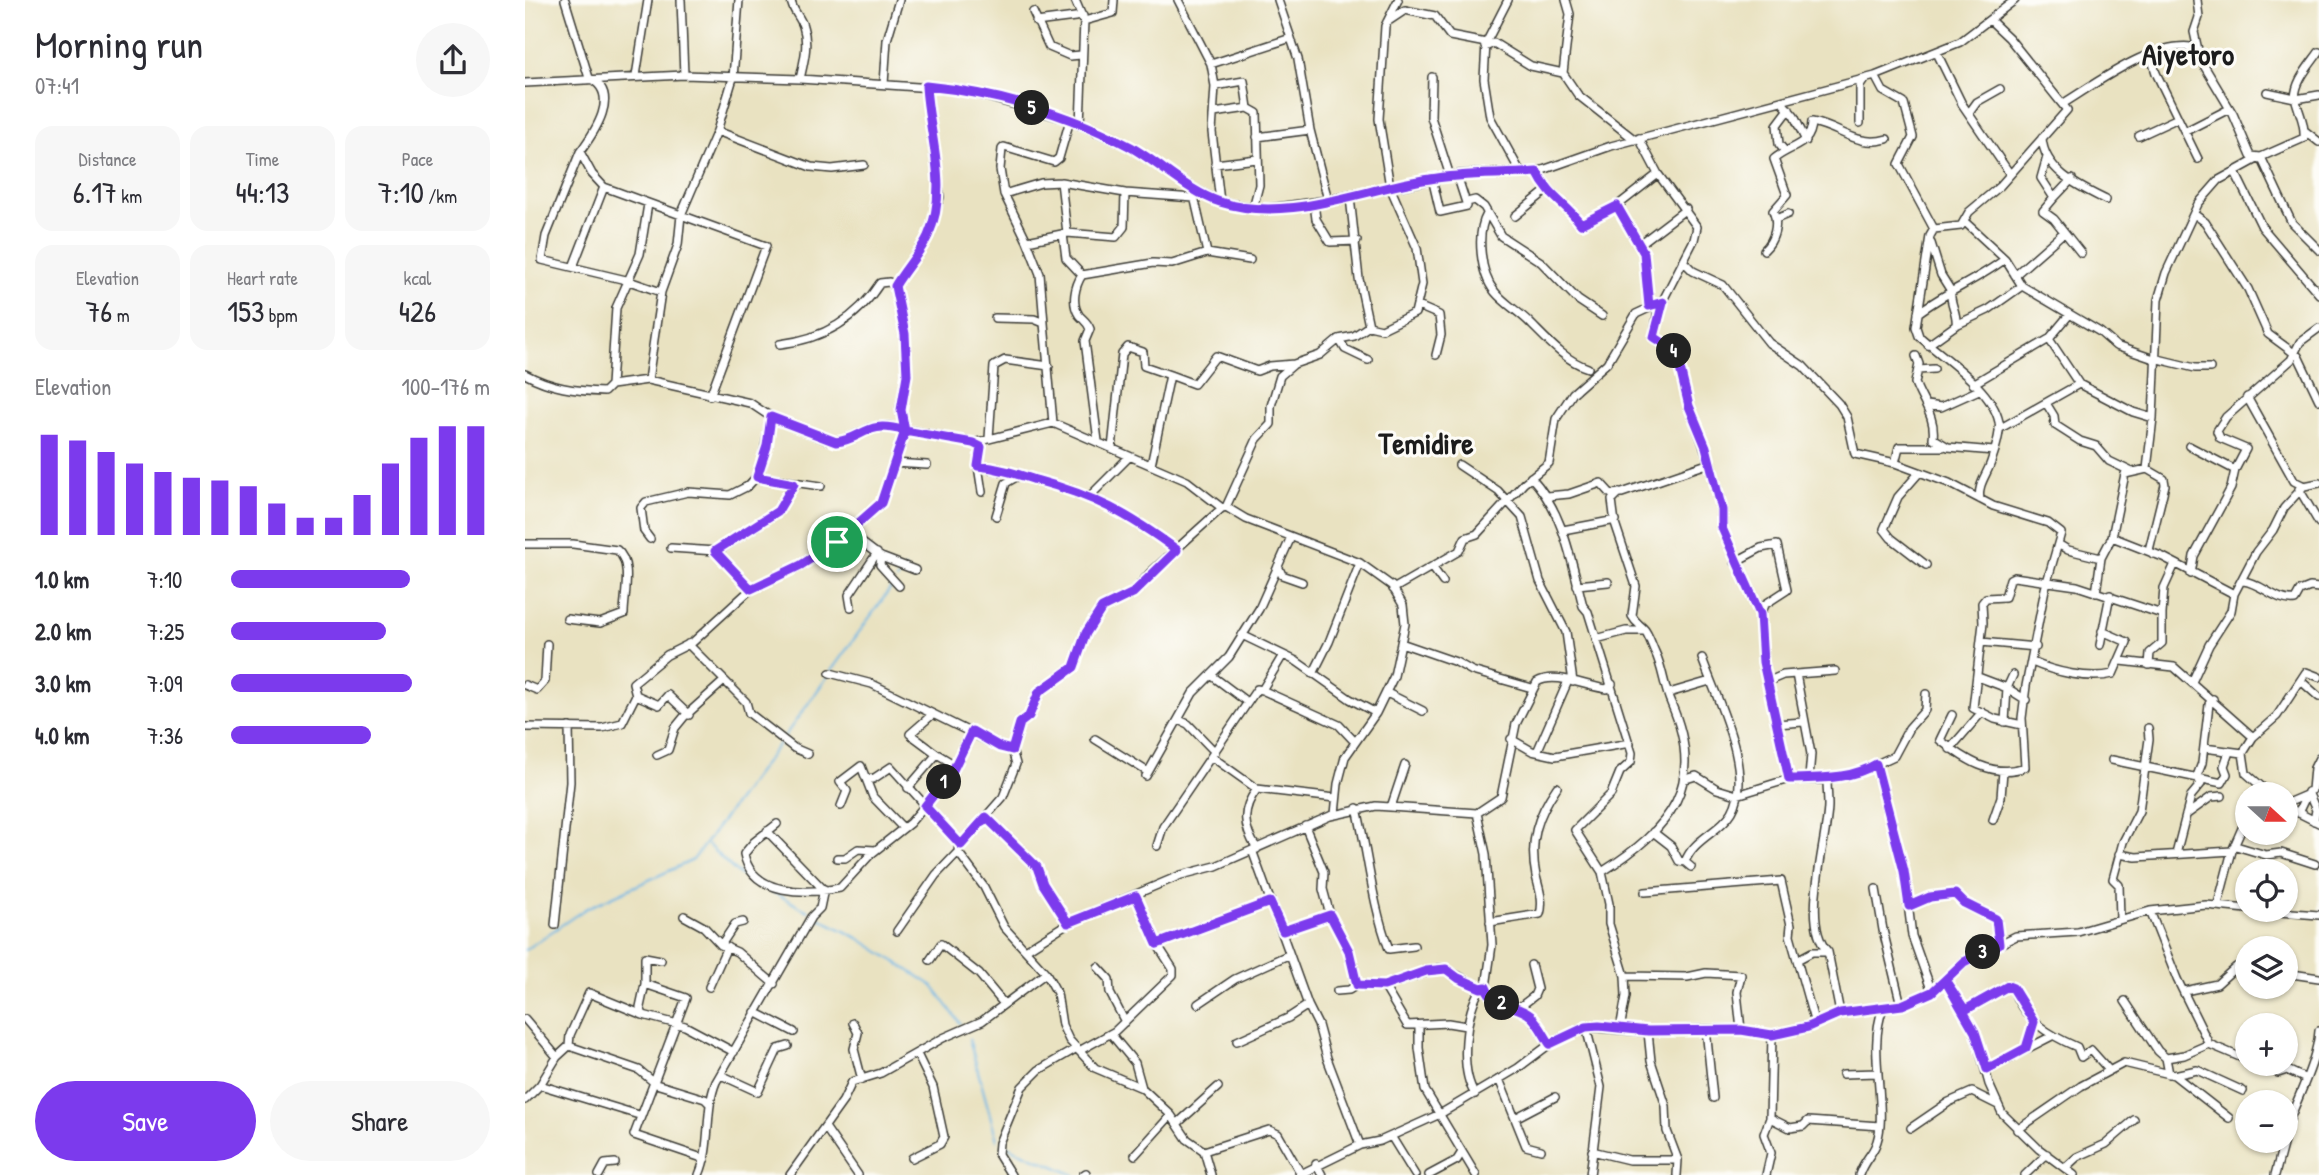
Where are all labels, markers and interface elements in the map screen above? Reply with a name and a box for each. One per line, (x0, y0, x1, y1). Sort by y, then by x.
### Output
text: Morning run (35, 18, 203, 70)
button: share (416, 23, 490, 97)
district label: Aiyetoro (2142, 34, 2234, 75)
text: 07:41 (35, 70, 79, 101)
pin: 5 (1015, 90, 1049, 126)
text: 5 (1027, 94, 1036, 120)
text: Distance (78, 146, 137, 172)
text: Time (246, 146, 279, 172)
text: Pace (402, 146, 433, 172)
text: 6.17 (73, 172, 117, 212)
text: 44:13 (236, 172, 289, 212)
text: 7:10 (378, 172, 424, 212)
text: km (117, 183, 142, 209)
text: /km (424, 183, 457, 209)
text: Elevation (76, 265, 139, 291)
text: Heart rate (227, 265, 298, 291)
text: kcal (404, 265, 431, 291)
text: 76 (85, 291, 112, 331)
text: 153 (227, 291, 264, 331)
text: 426 (399, 291, 436, 331)
text: m (112, 302, 130, 328)
text: bpm (264, 302, 298, 328)
pin: 4 (1657, 334, 1691, 368)
text: 4 (1670, 337, 1677, 363)
text: Elevation (35, 371, 111, 402)
text: 100–176 m (402, 371, 490, 402)
district label: Temidire (1377, 423, 1474, 463)
pin (807, 512, 867, 572)
icon: arrive (818, 523, 856, 561)
text: 1.0 km (35, 564, 89, 595)
text: 7:10 (147, 564, 182, 595)
text: 2.0 km (35, 616, 91, 647)
text: 7:25 (147, 616, 184, 647)
text: 3.0 km (35, 668, 91, 699)
text: 7:09 (147, 668, 182, 699)
text: 4.0 km (35, 720, 89, 751)
text: 7:36 (147, 720, 183, 751)
pin: 1 (927, 764, 961, 800)
text: 1 (940, 768, 947, 794)
north arrow (2235, 782, 2298, 845)
map controls (2235, 782, 2298, 1153)
button: locate (2235, 859, 2298, 922)
pin: 3 (1965, 934, 2001, 970)
button: layers (2235, 936, 2298, 999)
text: 3 (1978, 938, 1987, 964)
pin: 2 (1485, 986, 1520, 1020)
text: 2 (1497, 989, 1506, 1015)
button: + (2235, 1013, 2298, 1076)
button: Save (35, 1081, 256, 1161)
button: Share (270, 1081, 490, 1161)
button: − (2235, 1090, 2298, 1153)

